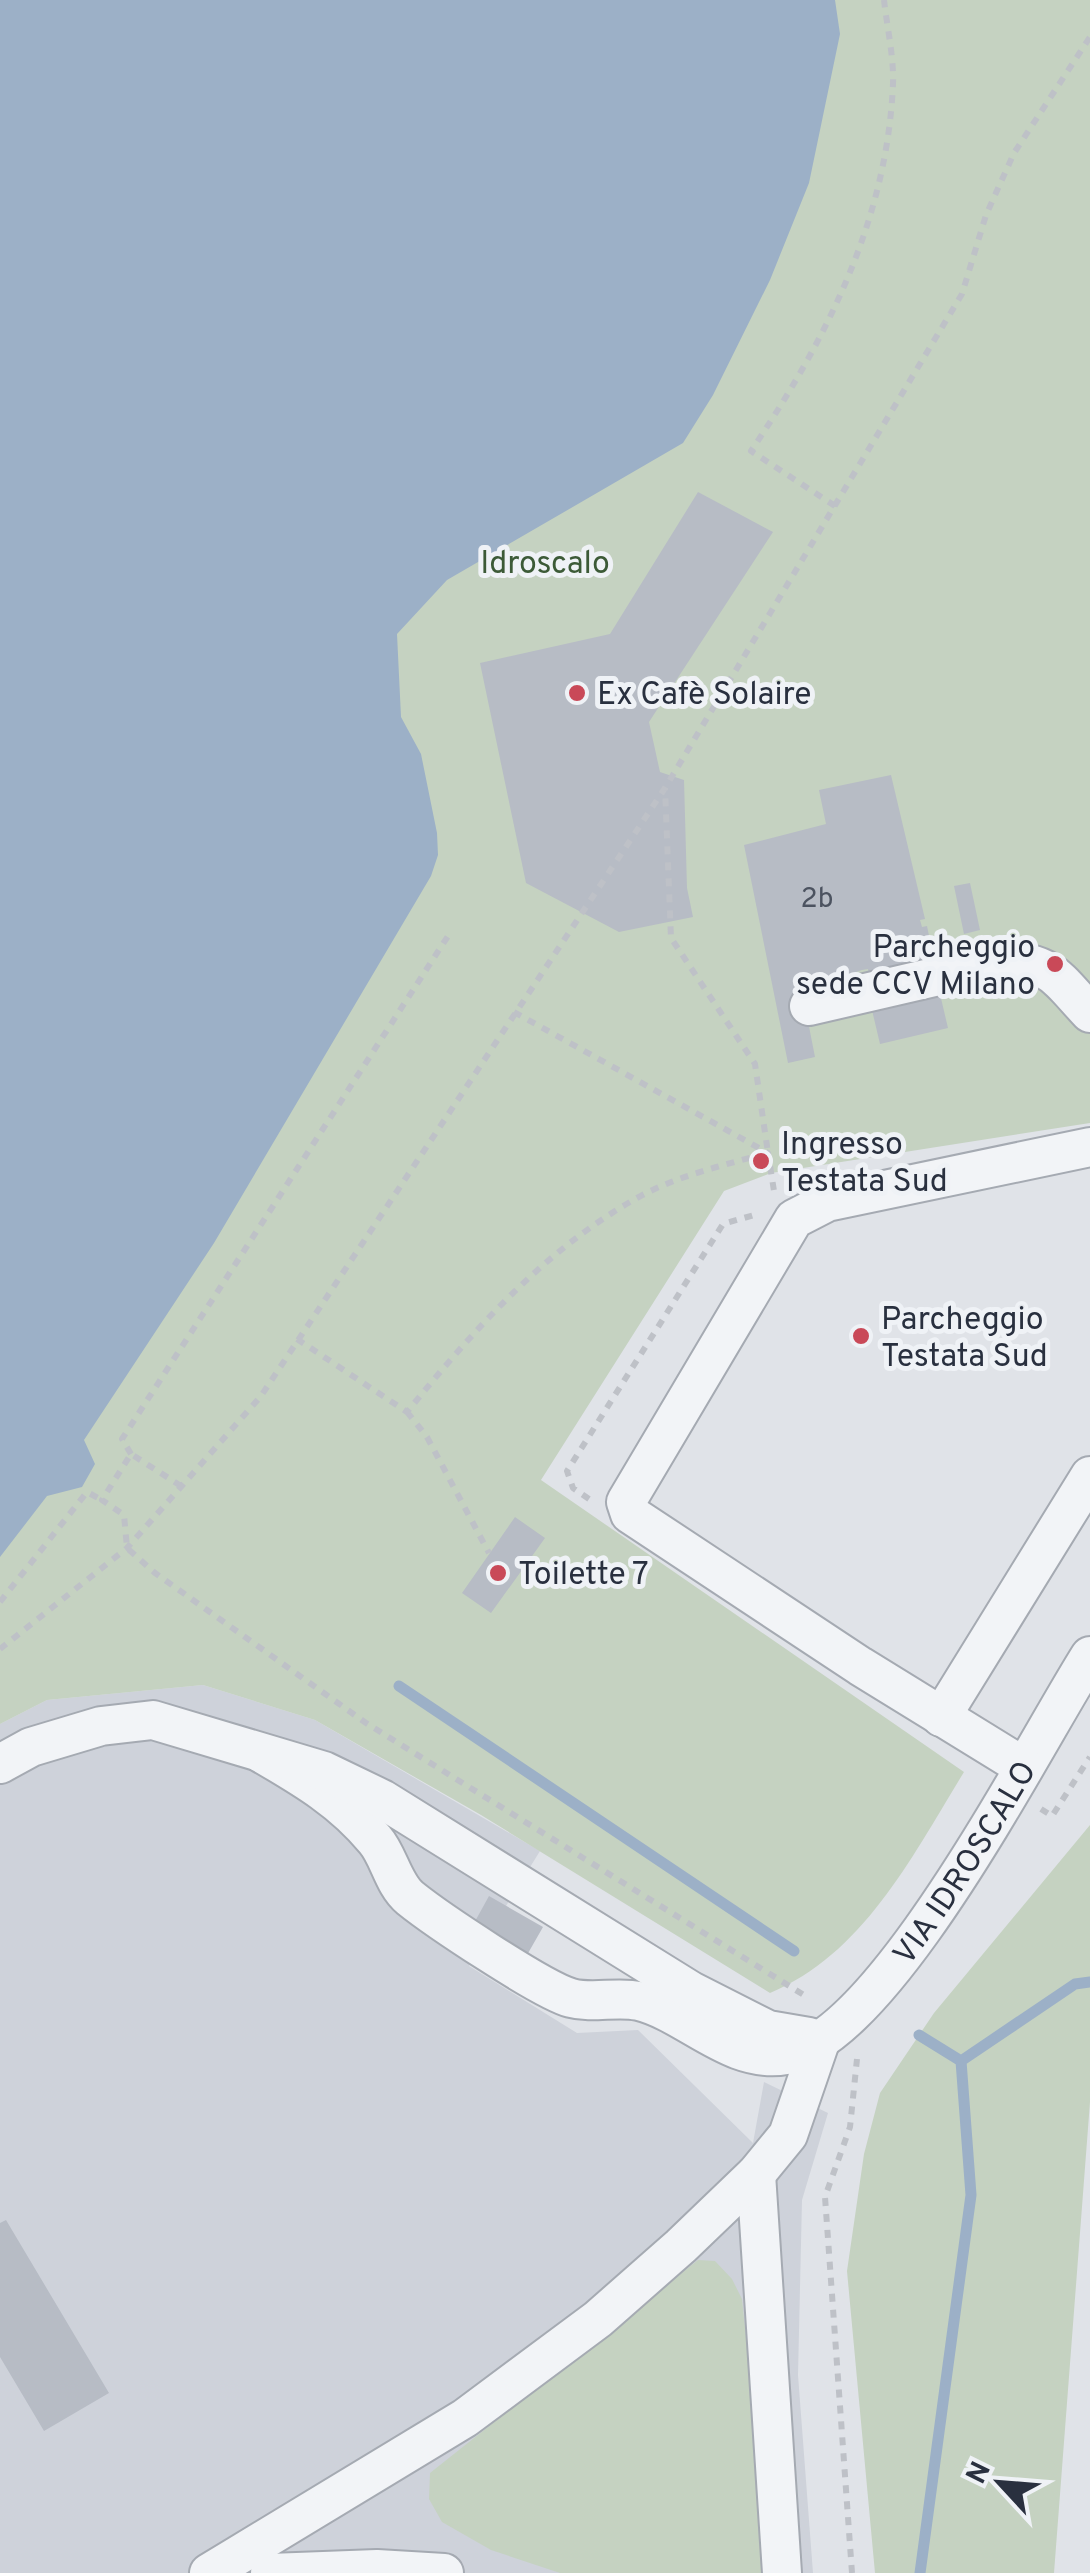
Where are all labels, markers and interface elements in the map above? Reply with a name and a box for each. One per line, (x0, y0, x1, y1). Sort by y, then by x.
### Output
park label: Idroscalo (480, 545, 610, 585)
place label: Ex Cafè Solaire (597, 676, 811, 716)
marker: Ex Cafè Solaire (566, 682, 588, 704)
house number: 2b (801, 882, 833, 918)
place label: Parcheggio sede CCV Milano (796, 929, 1035, 1006)
marker: Parcheggio sede CCV Milano (1044, 953, 1066, 975)
place label: Ingresso Testata Sud (781, 1126, 948, 1203)
marker: Ingresso Testata Sud (750, 1150, 772, 1172)
place label: Parcheggio Testata Sud (881, 1301, 1048, 1378)
marker: Parcheggio Testata Sud (850, 1325, 872, 1347)
place label: Toilette 7 (518, 1556, 649, 1596)
marker: Toilette 7 (487, 1562, 509, 1584)
street label: VIA IDROSCALO (886, 1755, 1047, 1974)
north arrow (950, 2433, 1050, 2533)
text: N (960, 2456, 1001, 2490)

